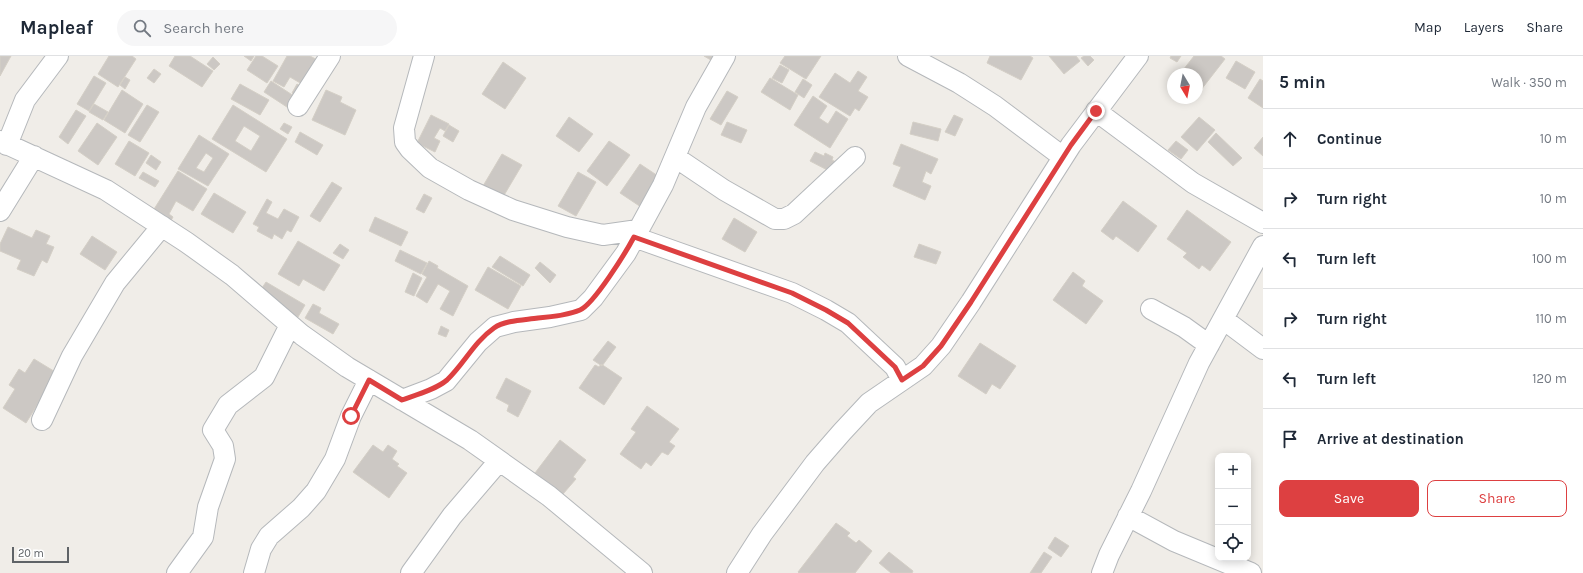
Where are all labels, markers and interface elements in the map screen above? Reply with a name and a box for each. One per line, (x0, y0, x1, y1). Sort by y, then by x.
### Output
search box (117, 10, 397, 46)
text: Mapleaf (20, 17, 93, 39)
icon: search (131, 17, 153, 39)
text: Search here (163, 19, 244, 37)
text: Map (1414, 19, 1442, 36)
text: Layers (1464, 19, 1504, 36)
text: Share (1526, 19, 1563, 36)
north arrow (1167, 68, 1203, 104)
text: 5 min (1279, 72, 1326, 92)
text: Walk · 350 m (1491, 75, 1567, 90)
route end (1087, 102, 1105, 120)
icon: ahead (1279, 128, 1301, 150)
text: Continue (1317, 130, 1382, 148)
text: 10 m (1540, 131, 1567, 146)
icon: right (1279, 188, 1301, 210)
text: Turn right (1317, 190, 1387, 208)
text: 10 m (1540, 191, 1567, 206)
icon: left (1279, 248, 1301, 270)
text: Turn left (1317, 250, 1376, 268)
text: 100 m (1532, 251, 1567, 266)
icon: right (1279, 308, 1301, 330)
text: Turn right (1317, 310, 1387, 328)
text: 110 m (1535, 311, 1567, 326)
icon: left (1279, 368, 1301, 390)
text: Turn left (1317, 370, 1376, 388)
text: 120 m (1532, 371, 1567, 386)
route start (342, 407, 360, 425)
icon: arrive (1279, 428, 1301, 450)
text: Arrive at destination (1317, 430, 1464, 448)
map controls (1215, 453, 1251, 561)
button: + (1215, 453, 1251, 489)
button: Save (1279, 480, 1419, 517)
button: Share (1427, 480, 1567, 517)
button: − (1215, 489, 1251, 525)
button: locate (1215, 525, 1251, 561)
scale bar (12, 545, 69, 564)
text: 20 m (18, 547, 44, 560)

